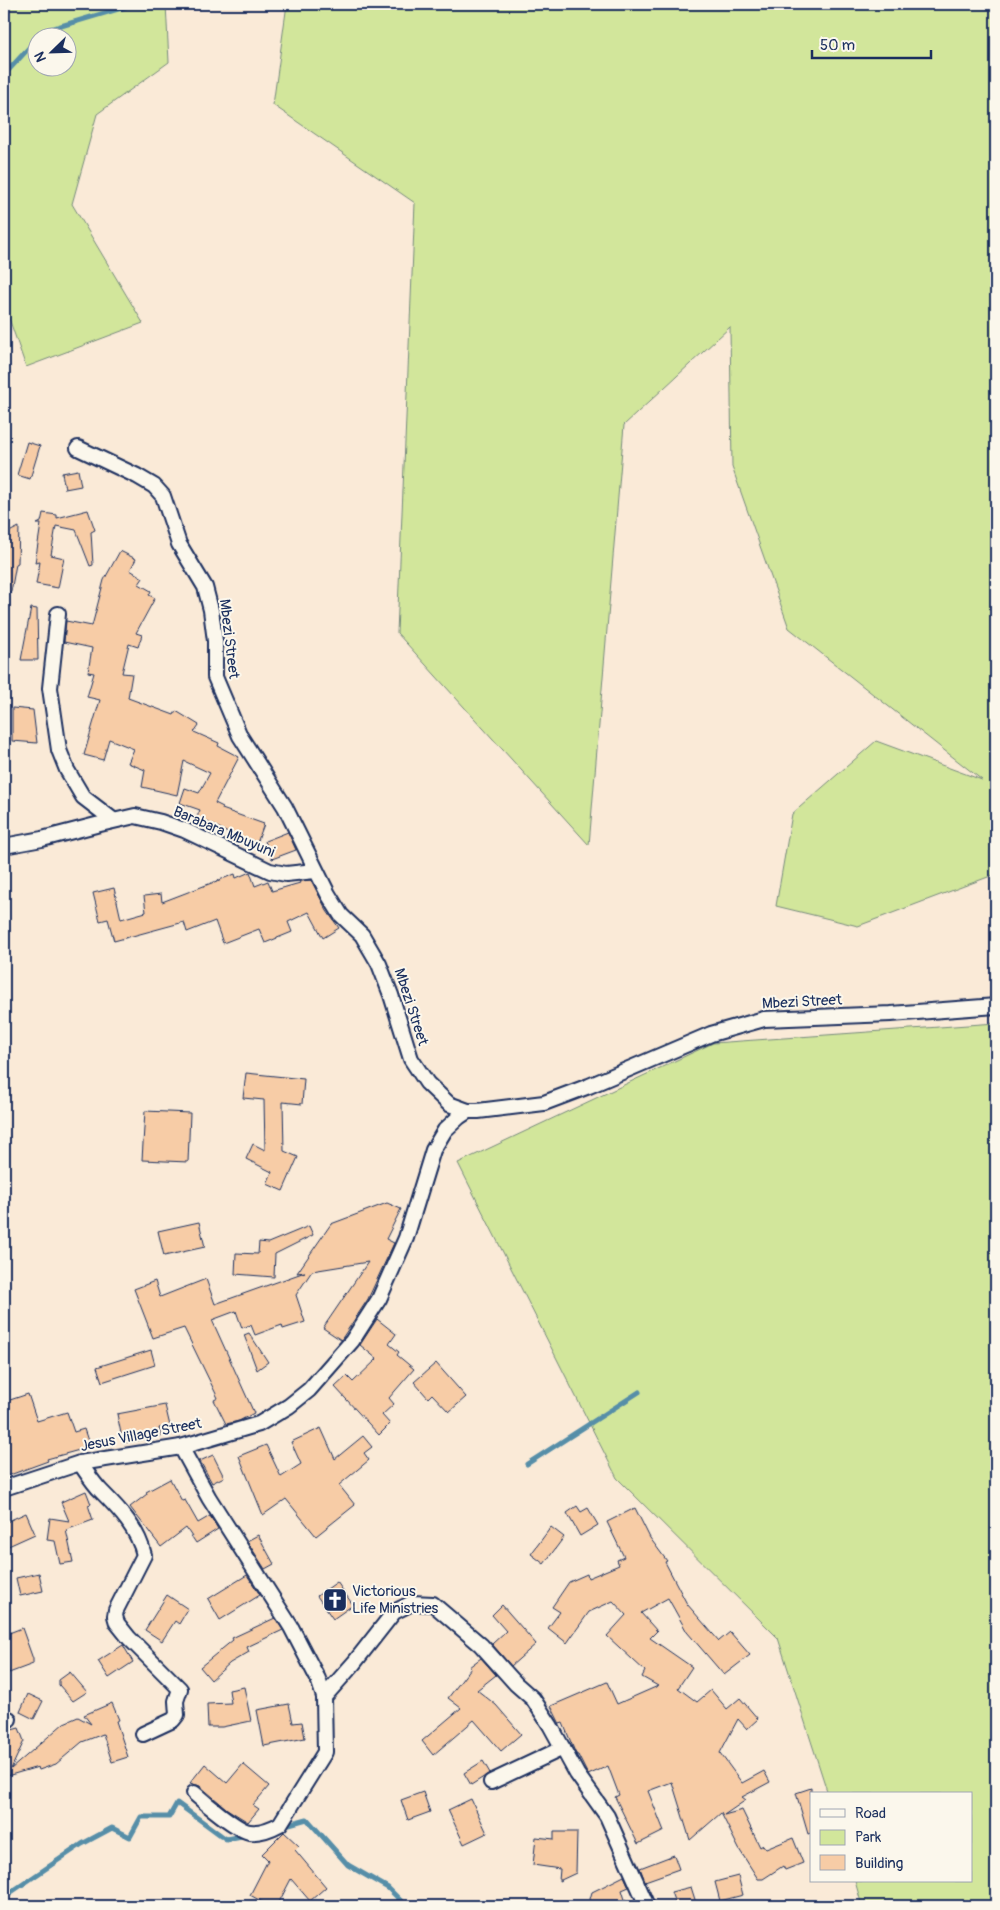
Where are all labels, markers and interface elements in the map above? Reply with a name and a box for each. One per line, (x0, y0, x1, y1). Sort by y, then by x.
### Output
north arrow (28, 28, 78, 78)
scale bar (812, 28, 931, 60)
text: 50 m (820, 36, 855, 55)
text: N (31, 49, 50, 65)
street label: Mbezi Street (215, 598, 243, 681)
street label: Barabara Mbuyuni (170, 802, 278, 862)
street label: Mbezi Street (390, 966, 433, 1049)
street label: Mbezi Street (762, 990, 843, 1014)
street label: Jesus Village Street (79, 1414, 204, 1456)
place label: Victorious Life Ministries (352, 1582, 439, 1618)
church icon: Victorious Life Ministries (322, 1587, 348, 1613)
legend (810, 1792, 972, 1882)
text: Road (855, 1804, 886, 1823)
text: Park (855, 1828, 882, 1847)
text: Building (855, 1854, 903, 1873)

